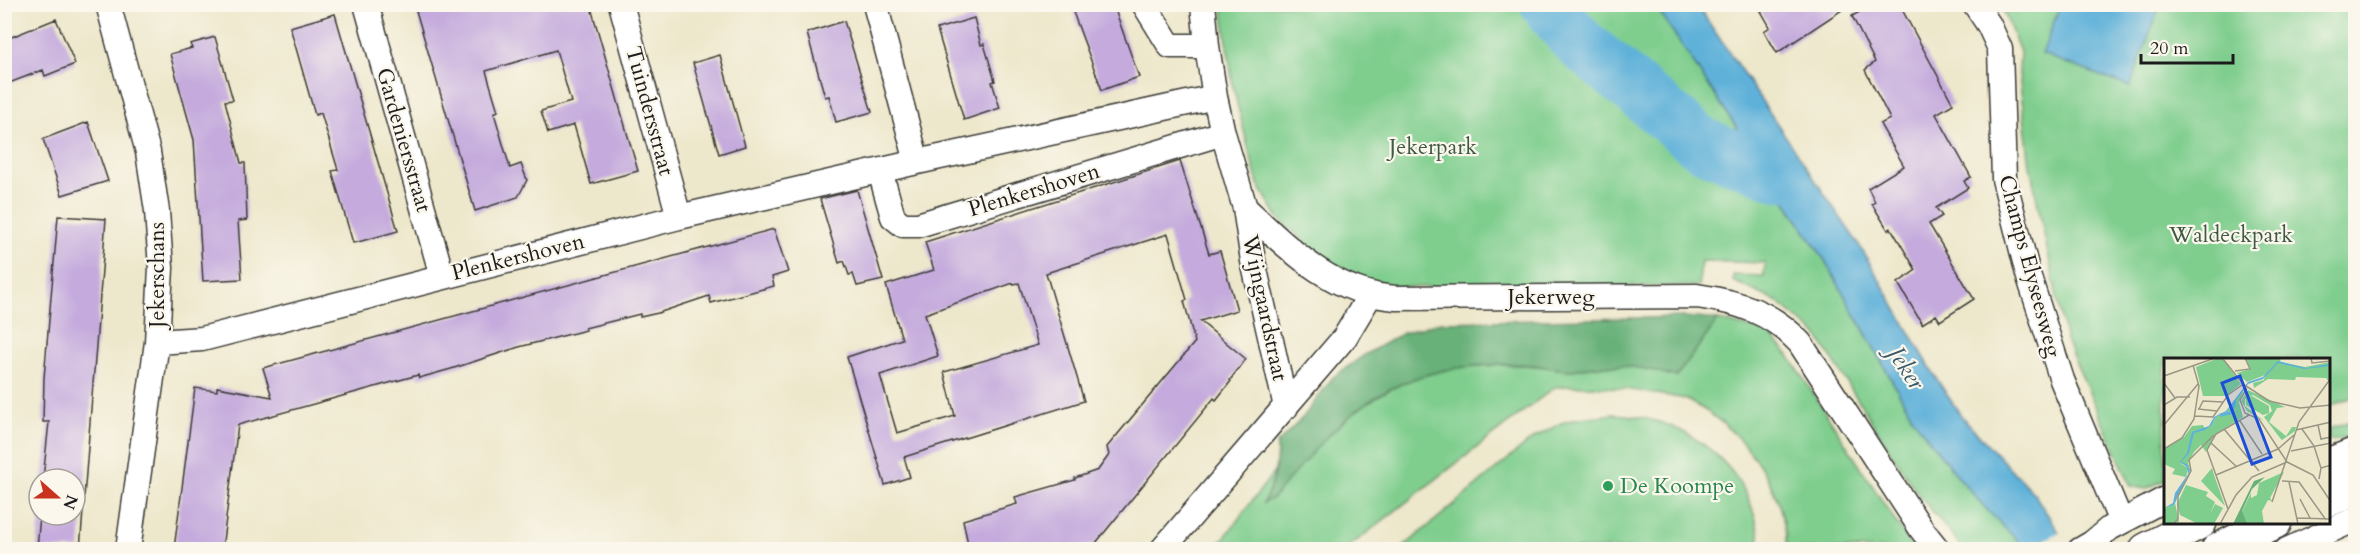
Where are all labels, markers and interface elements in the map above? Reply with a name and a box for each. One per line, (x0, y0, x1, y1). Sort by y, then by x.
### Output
scale bar (2141, 27, 2232, 65)
text: 20 m (2150, 36, 2189, 61)
street label: Tuindersstraat (618, 43, 682, 179)
street label: Gardeniersstraat (369, 64, 439, 216)
park label: Jekerpark (1386, 132, 1477, 162)
street label: Plenkershoven (965, 156, 1104, 224)
street label: Champs Elyseesweg (1991, 172, 2069, 361)
park label: Waldeckpark (2168, 220, 2293, 250)
street label: Jekerschans (142, 222, 172, 331)
street label: Plenkershoven (448, 226, 588, 288)
street label: Wijngaardstraat (1235, 231, 1295, 384)
street label: Jekerweg (1504, 282, 1595, 312)
water label: Jeker (1877, 335, 1933, 397)
inset map (2164, 358, 2330, 524)
north arrow (27, 467, 87, 527)
place label: De Koompe (1620, 471, 1734, 501)
marker: De Koompe (1601, 479, 1615, 493)
text: N (57, 492, 83, 513)

